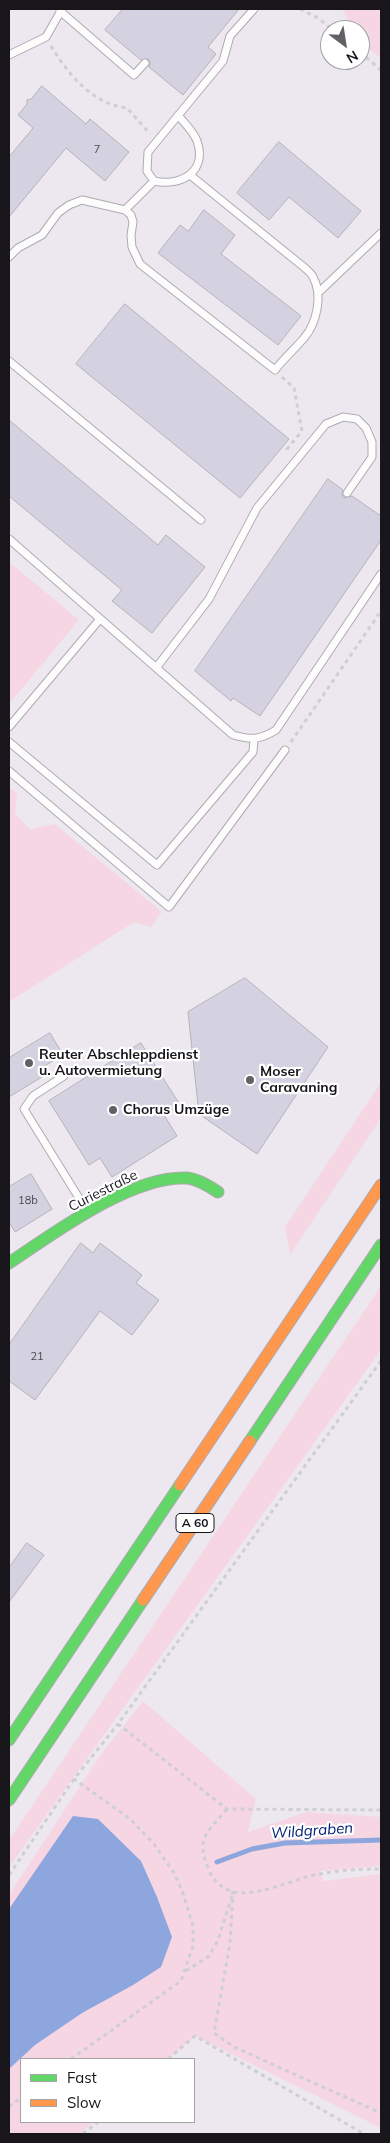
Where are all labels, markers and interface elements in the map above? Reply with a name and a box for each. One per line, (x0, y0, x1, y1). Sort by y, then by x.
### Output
north arrow (320, 20, 370, 70)
text: N (343, 47, 361, 67)
house number: 7 (94, 143, 100, 157)
place label: Reuter Abschleppdienst u. Autovermietung (39, 1047, 198, 1080)
marker: Reuter Abschleppdienst u. Autovermietung (23, 1057, 35, 1069)
place label: Moser Caravaning (260, 1064, 337, 1096)
marker: Moser Caravaning (244, 1074, 256, 1086)
place label: Chorus Umzüge (123, 1102, 229, 1118)
marker: Chorus Umzüge (107, 1104, 119, 1116)
street label: Curiestraße (66, 1166, 140, 1216)
house number: 18b (18, 1194, 38, 1208)
house number: 21 (30, 1350, 44, 1364)
road number: A 60 (176, 1514, 214, 1532)
water label: Wildgraben (270, 1819, 354, 1843)
legend (20, 2058, 195, 2123)
text: Fast (67, 2068, 97, 2087)
text: Slow (67, 2093, 101, 2112)

